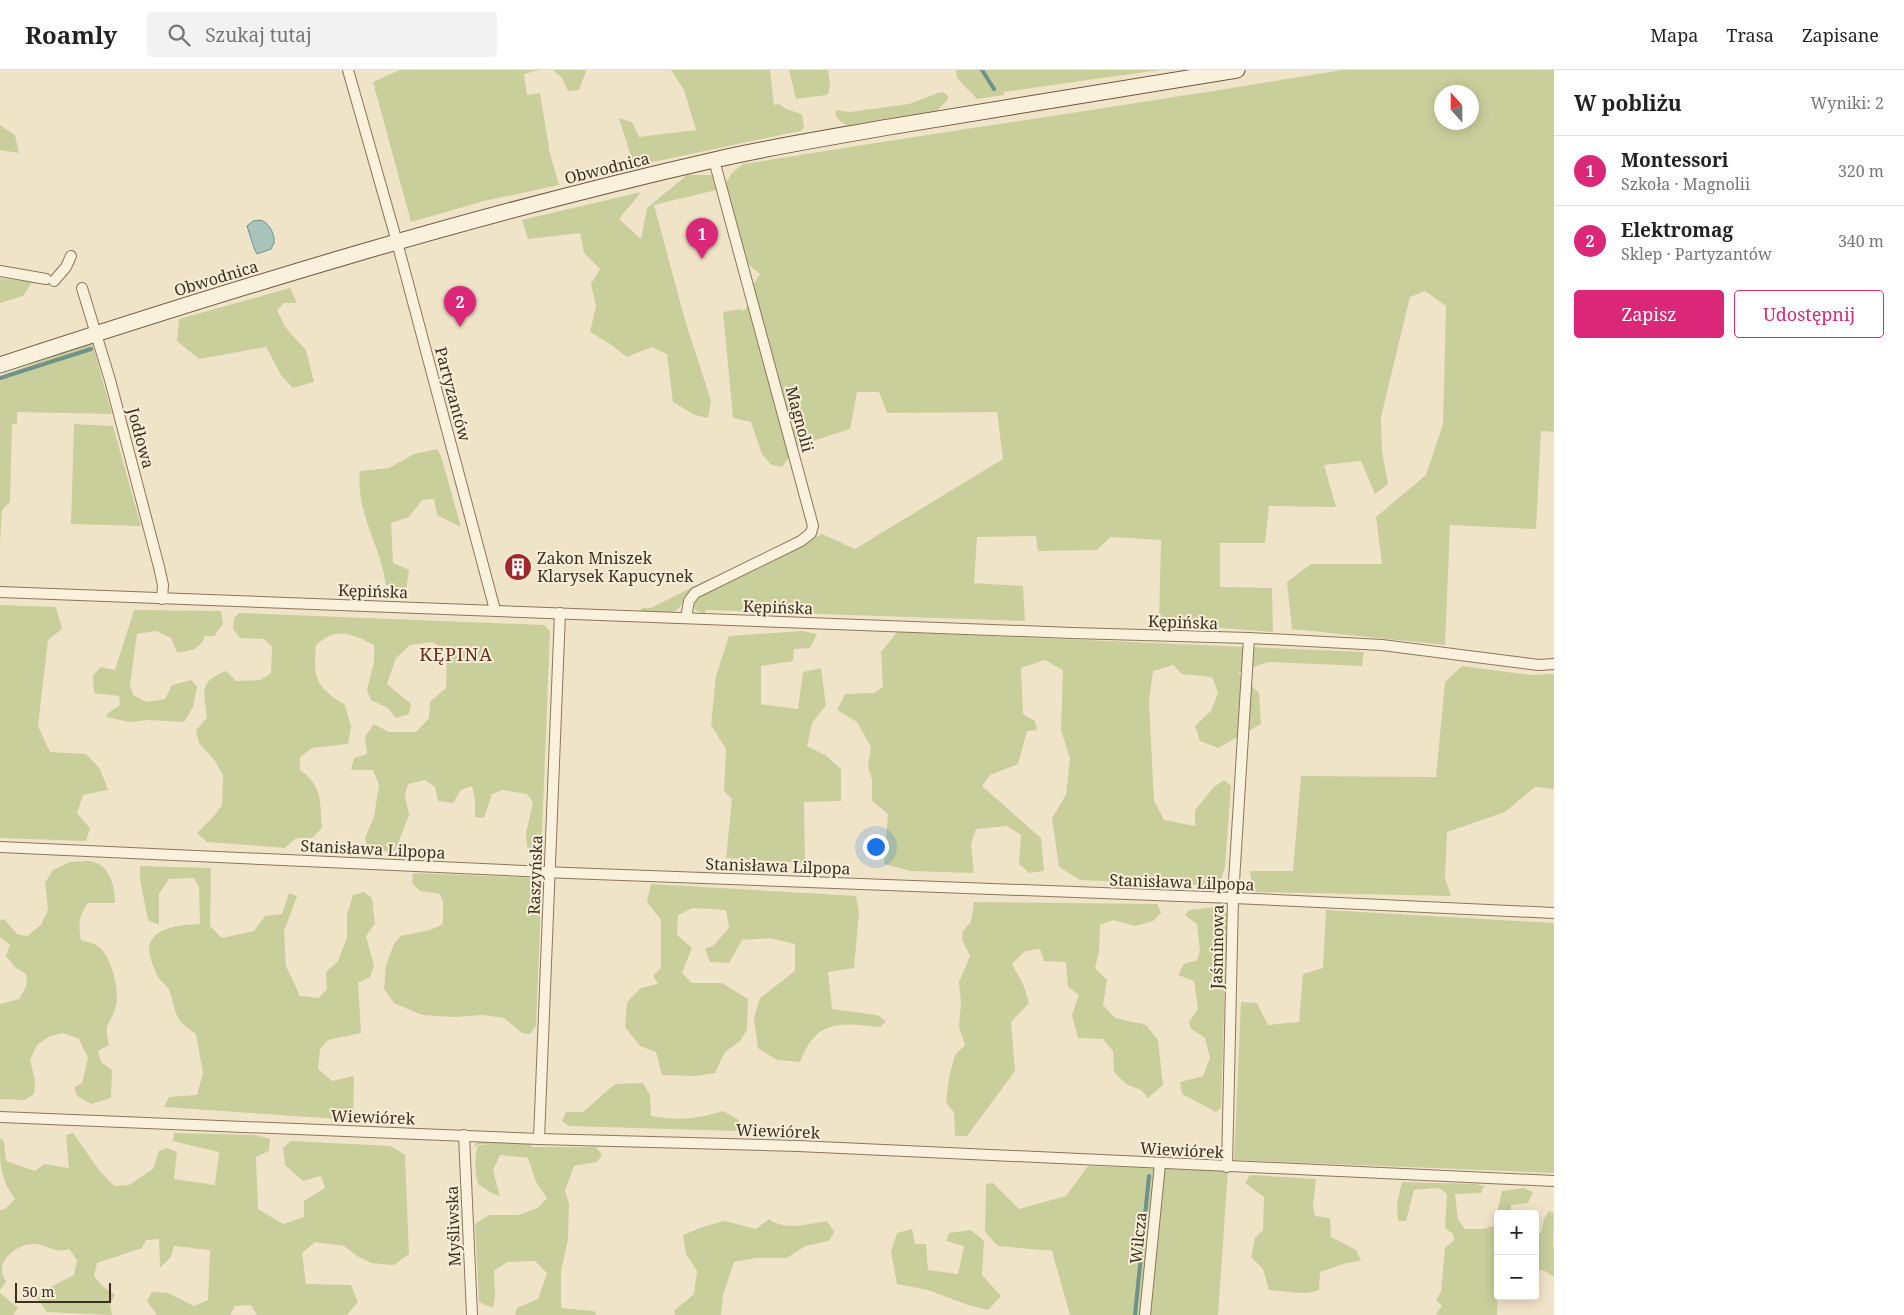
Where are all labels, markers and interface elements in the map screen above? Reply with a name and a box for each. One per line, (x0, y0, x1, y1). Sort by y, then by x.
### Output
search box (147, 12, 497, 57)
text: Roamly (25, 18, 117, 51)
icon: search (165, 21, 193, 49)
text: Szukaj tutaj (205, 22, 312, 48)
text: Mapa (1650, 23, 1698, 47)
text: Trasa (1726, 23, 1774, 47)
text: Zapisane (1802, 23, 1879, 47)
north arrow (1434, 85, 1479, 130)
text: W pobliżu (1574, 89, 1682, 117)
text: Wyniki: 2 (1811, 92, 1884, 114)
street label: Obwodnica (562, 147, 652, 189)
text: Montessori (1621, 147, 1729, 173)
text: 1 (1585, 160, 1595, 182)
text: 320 m (1838, 160, 1884, 182)
text: Szkoła · Magnolii (1621, 173, 1750, 195)
text: Elektromag (1621, 217, 1733, 243)
pin: 1 (686, 218, 718, 259)
text: 2 (1585, 230, 1595, 252)
text: 340 m (1838, 230, 1884, 252)
text: Sklep · Partyzantów (1621, 243, 1772, 265)
street label: Obwodnica (171, 255, 261, 301)
pin: 2 (444, 286, 476, 327)
button: Zapisz (1574, 290, 1724, 338)
button: Udostępnij (1734, 290, 1884, 338)
street label: Partyzantów (430, 344, 476, 444)
street label: Magnolii (781, 384, 819, 454)
street label: Jodłowa (122, 404, 160, 471)
place label: Zakon Mniszek Klarysek Kapucynek (537, 547, 694, 587)
building icon: Zakon Mniszek Klarysek Kapucynek (503, 552, 533, 582)
street label: Kępińska (337, 579, 409, 603)
street label: Kępińska (742, 595, 814, 619)
street label: Kępińska (1147, 610, 1219, 634)
district label: KĘPINA (419, 642, 493, 666)
street label: Stanisława Lilpopa (300, 834, 446, 864)
your location (863, 834, 889, 860)
street label: Raszyńska (523, 835, 547, 915)
street label: Stanisława Lilpopa (705, 852, 851, 880)
street label: Stanisława Lilpopa (1109, 868, 1255, 896)
street label: Jaśminowa (1205, 905, 1229, 990)
street label: Wiewiórek (331, 1105, 416, 1129)
street label: Wiewiórek (736, 1119, 821, 1143)
street label: Wiewiórek (1139, 1137, 1225, 1163)
street label: Myśliwska (441, 1185, 465, 1267)
map controls (1494, 1210, 1539, 1300)
button: + (1494, 1210, 1539, 1255)
street label: Wilcza (1124, 1211, 1152, 1265)
button: − (1494, 1255, 1539, 1300)
scale bar (15, 1280, 111, 1303)
text: 50 m (22, 1282, 55, 1301)

